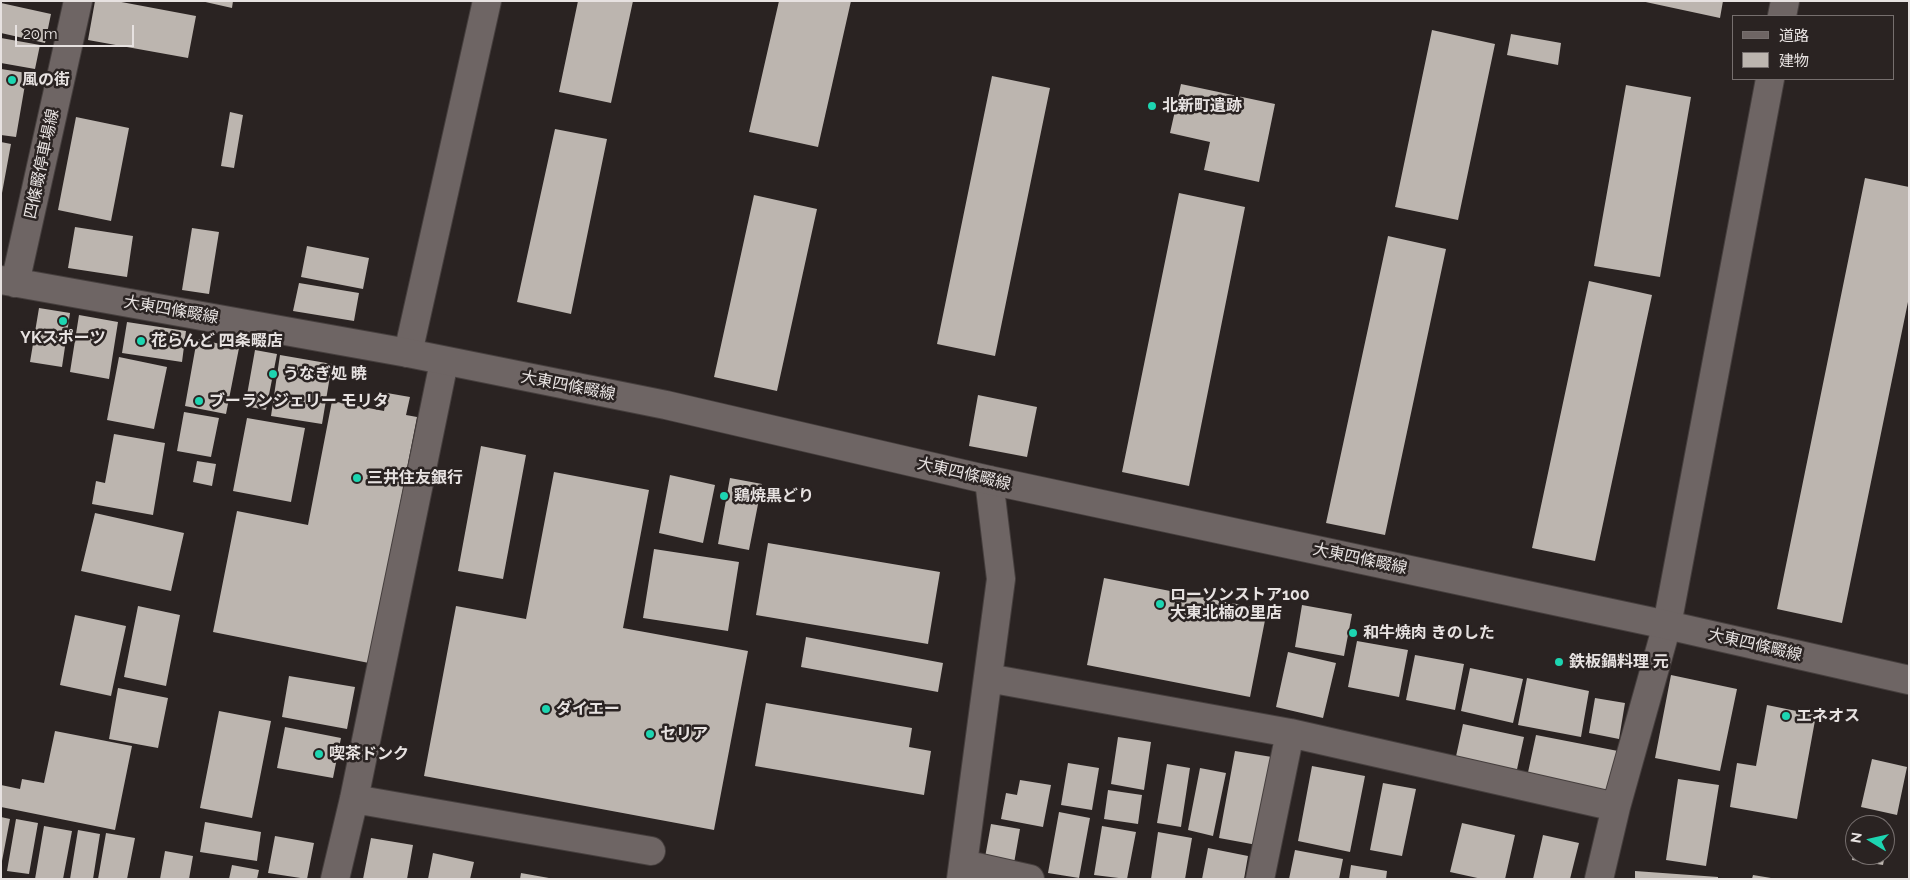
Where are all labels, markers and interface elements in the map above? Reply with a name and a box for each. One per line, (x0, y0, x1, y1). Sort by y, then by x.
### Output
scale bar (18, 15, 136, 47)
legend (1732, 15, 1895, 80)
text: 20 m (23, 25, 58, 43)
text: 道路 (1779, 27, 1809, 45)
text: 建物 (1779, 52, 1809, 70)
place label: 風の街 (22, 70, 70, 90)
marker: 風の街 (6, 74, 18, 86)
place label: 北新町遺跡 (1162, 96, 1242, 116)
marker: 北新町遺跡 (1146, 100, 1158, 112)
street label: 四條畷停車場線 (21, 107, 63, 221)
street label: 大東四條畷線 (122, 292, 220, 328)
marker: YKスポーツ (57, 315, 69, 327)
place label: YKスポーツ (20, 328, 106, 348)
place label: 花らんど 四条畷店 (151, 331, 283, 351)
marker: 花らんど 四条畷店 (135, 335, 147, 347)
place label: うなぎ処 暁 (283, 364, 367, 384)
street label: 大東四條畷線 (519, 367, 617, 405)
marker: うなぎ処 暁 (267, 368, 279, 380)
place label: ブーランジェリー モリタ (209, 391, 389, 411)
marker: ブーランジェリー モリタ (193, 395, 205, 407)
street label: 大東四條畷線 (915, 454, 1013, 494)
place label: 三井住友銀行 (367, 468, 463, 488)
marker: 三井住友銀行 (351, 472, 363, 484)
place label: 鶏焼黒どり (734, 486, 814, 506)
marker: 鶏焼黒どり (718, 490, 730, 502)
street label: 大東四條畷線 (1311, 540, 1409, 578)
place label: ローソンストア100 大東北楠の里店 (1170, 585, 1310, 623)
marker: ローソンストア100 大東北楠の里店 (1154, 598, 1166, 610)
place label: 和牛焼肉 きのした (1363, 623, 1495, 643)
street label: 大東四條畷線 (1706, 625, 1804, 665)
marker: 和牛焼肉 きのした (1347, 627, 1359, 639)
place label: 鉄板鍋料理 元 (1569, 652, 1669, 672)
marker: 鉄板鍋料理 元 (1553, 656, 1565, 668)
place label: ダイエー (556, 699, 620, 719)
marker: ダイエー (540, 703, 552, 715)
place label: エネオス (1796, 706, 1860, 726)
marker: エネオス (1780, 710, 1792, 722)
place label: セリア (660, 724, 708, 744)
marker: セリア (644, 728, 656, 740)
place label: 喫茶ドンク (329, 744, 409, 764)
marker: 喫茶ドンク (313, 748, 325, 760)
north arrow (1845, 815, 1895, 865)
text: N (1847, 831, 1865, 844)

